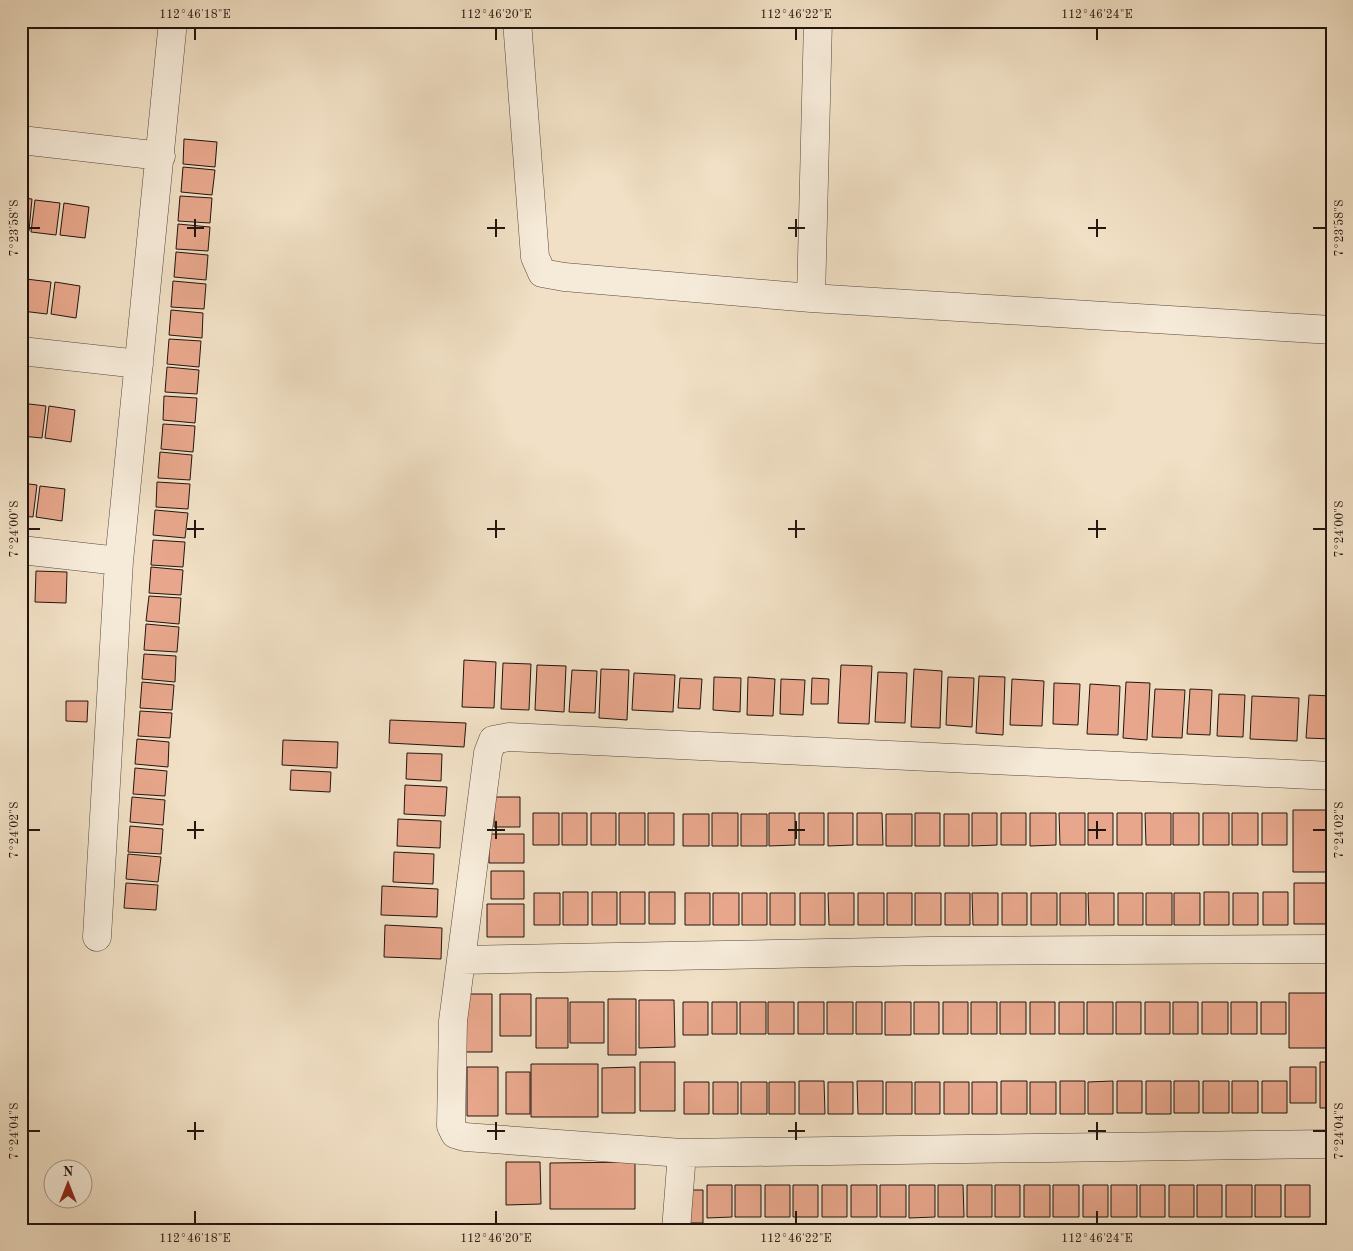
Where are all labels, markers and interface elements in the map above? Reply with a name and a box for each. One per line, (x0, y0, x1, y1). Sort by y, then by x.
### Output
text: 112°46'18"E (159, 9, 231, 21)
text: 112°46'20"E (460, 9, 532, 21)
text: 112°46'22"E (760, 9, 832, 21)
text: 112°46'24"E (1061, 9, 1133, 21)
text: 7°23'58"S (8, 200, 21, 256)
text: 7°23'58"S (1333, 200, 1346, 256)
text: 7°24'00"S (9, 501, 21, 557)
text: 7°24'00"S (1334, 501, 1346, 557)
text: 7°24'02"S (9, 802, 21, 858)
text: 7°24'02"S (1334, 802, 1346, 858)
text: 7°24'04"S (9, 1103, 21, 1159)
text: 7°24'04"S (1334, 1103, 1346, 1159)
north arrow (42, 1158, 92, 1208)
text: N (63, 1165, 74, 1179)
text: 112°46'18"E (159, 1233, 231, 1245)
text: 112°46'20"E (460, 1233, 532, 1245)
text: 112°46'22"E (760, 1233, 832, 1245)
text: 112°46'24"E (1061, 1233, 1133, 1245)

